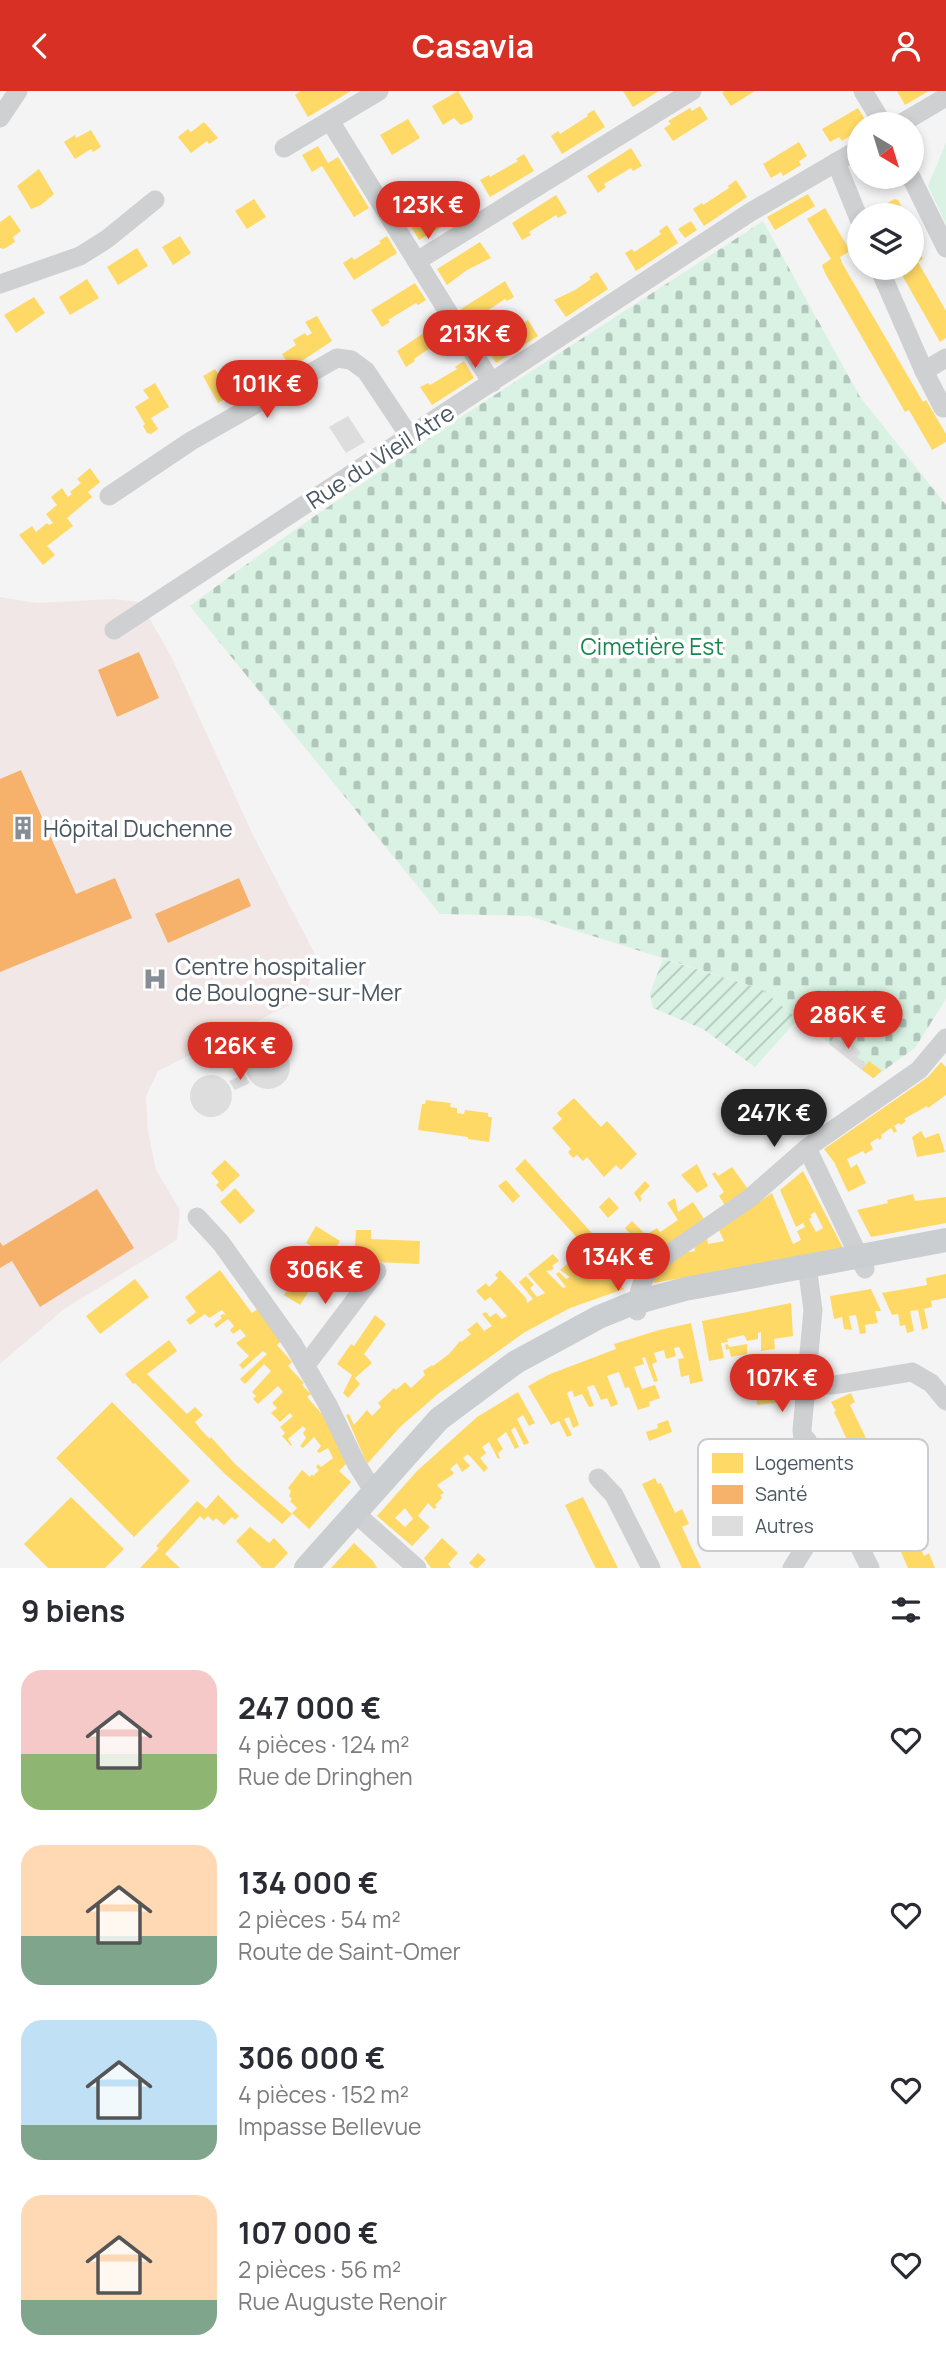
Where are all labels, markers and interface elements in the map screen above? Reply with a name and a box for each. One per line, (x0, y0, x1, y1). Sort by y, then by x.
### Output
text: Casavia (412, 24, 534, 68)
icon: back (21, 27, 59, 65)
icon: person (887, 27, 925, 65)
north arrow (847, 112, 924, 189)
map controls (847, 112, 924, 280)
pin: 123K € (371, 181, 485, 241)
text: 123K € (392, 188, 464, 220)
button: layers (847, 203, 924, 280)
pin: 213K € (418, 310, 532, 370)
text: 213K € (439, 317, 511, 349)
pin: 101K € (210, 361, 324, 420)
text: 101K € (232, 367, 302, 399)
street label: Rue du Vieil Atre (300, 396, 460, 516)
park label: Cimetière Est (580, 630, 724, 662)
place label: Hôpital Duchenne (43, 812, 233, 844)
building icon: Hôpital Duchenne (9, 814, 37, 842)
place label: Centre hospitalier de Boulogne-sur-Mer (175, 950, 402, 1008)
hospital icon: Centre hospitalier de Boulogne-sur-Mer (141, 965, 169, 993)
pin: 286K € (791, 991, 905, 1051)
text: 286K € (810, 998, 886, 1030)
pin: 126K € (183, 1023, 297, 1082)
text: 126K € (204, 1029, 276, 1061)
pin: 247K € (717, 1089, 831, 1149)
text: 247K € (737, 1096, 811, 1128)
pin: 134K € (561, 1233, 675, 1293)
text: 134K € (582, 1240, 654, 1272)
pin: 306K € (268, 1247, 382, 1306)
text: 306K € (286, 1253, 364, 1285)
pin: 107K € (725, 1355, 839, 1414)
text: 107K € (746, 1361, 818, 1393)
legend (698, 1439, 928, 1551)
text: Logements (755, 1450, 854, 1476)
text: Santé (755, 1481, 807, 1507)
text: Autres (755, 1513, 814, 1539)
text: 9 biens (21, 1590, 125, 1631)
icon: filters (887, 1591, 925, 1629)
text: 247 000 € (238, 1687, 381, 1728)
icon: home (77, 1698, 161, 1782)
icon: heart (887, 1721, 925, 1759)
text: 4 pièces · 124 m² (238, 1728, 409, 1760)
text: Rue de Dringhen (238, 1760, 413, 1792)
text: 134 000 € (238, 1862, 379, 1903)
icon: home (77, 1873, 161, 1957)
icon: heart (887, 1896, 925, 1934)
text: 2 pièces · 54 m² (238, 1903, 401, 1935)
text: Route de Saint-Omer (238, 1935, 461, 1967)
text: 306 000 € (238, 2037, 386, 2078)
icon: home (77, 2048, 161, 2132)
icon: heart (887, 2071, 925, 2109)
text: 4 pièces · 152 m² (238, 2078, 409, 2110)
text: Impasse Bellevue (238, 2110, 422, 2142)
text: 107 000 € (238, 2212, 379, 2253)
icon: home (77, 2223, 161, 2307)
icon: heart (887, 2246, 925, 2284)
text: 2 pièces · 56 m² (238, 2253, 401, 2285)
text: Rue Auguste Renoir (238, 2285, 447, 2317)

